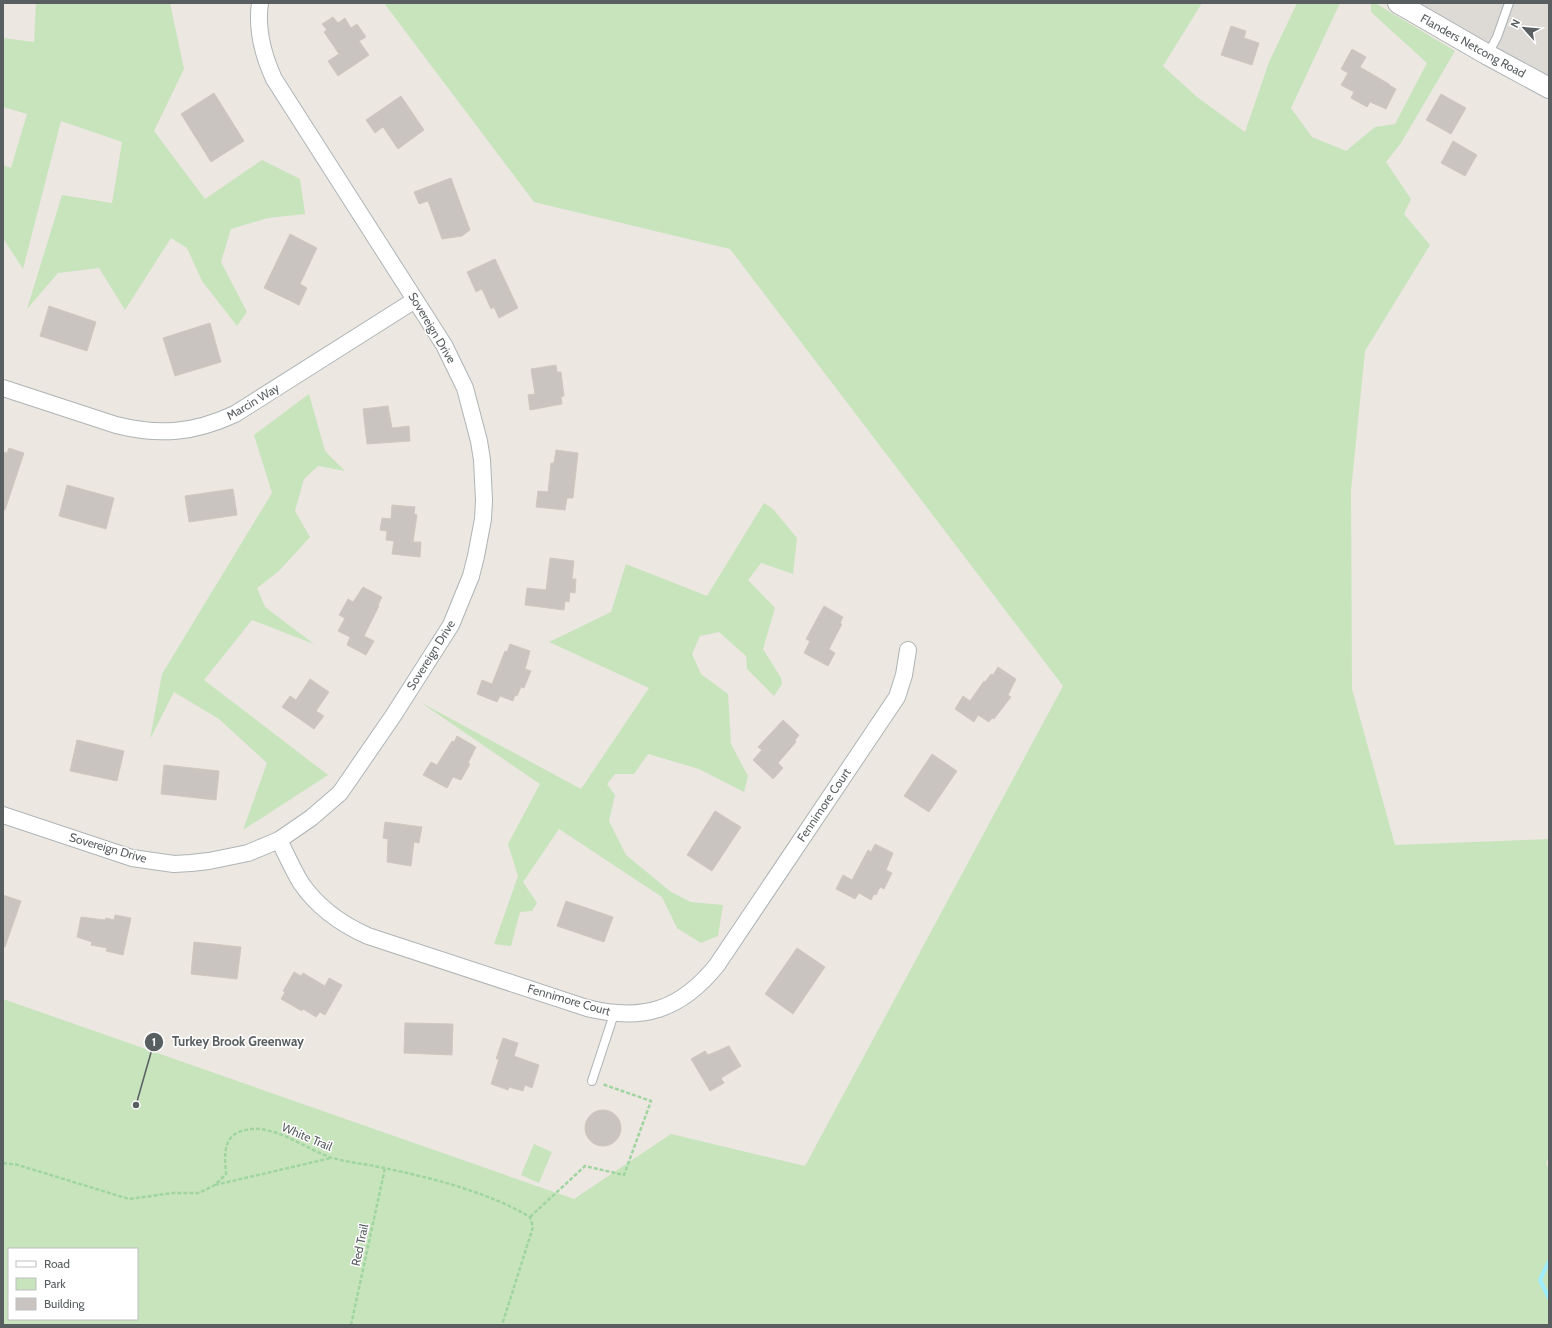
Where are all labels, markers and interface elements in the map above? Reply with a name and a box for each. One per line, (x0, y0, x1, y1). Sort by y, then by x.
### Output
north arrow (1504, 8, 1544, 48)
street label: Flanders Netcong Road (1418, 11, 1528, 81)
street label: Sovereign Drive (405, 290, 459, 366)
street label: Marcin Way (224, 380, 282, 423)
street label: Sovereign Drive (403, 617, 458, 693)
street label: Fennimore Court (793, 765, 854, 844)
street label: Sovereign Drive (68, 829, 149, 866)
street label: Fennimore Court (526, 981, 612, 1018)
callout: Turkey Brook Greenway (144, 1029, 312, 1054)
text: Turkey Brook Greenway (172, 1033, 304, 1049)
text: 1 (152, 1034, 156, 1049)
street label: White Trail (280, 1119, 335, 1154)
street label: Red Trail (348, 1222, 371, 1267)
legend (8, 1248, 138, 1320)
text: Road (44, 1256, 70, 1271)
text: Park (44, 1276, 66, 1291)
text: Building (44, 1296, 86, 1311)

